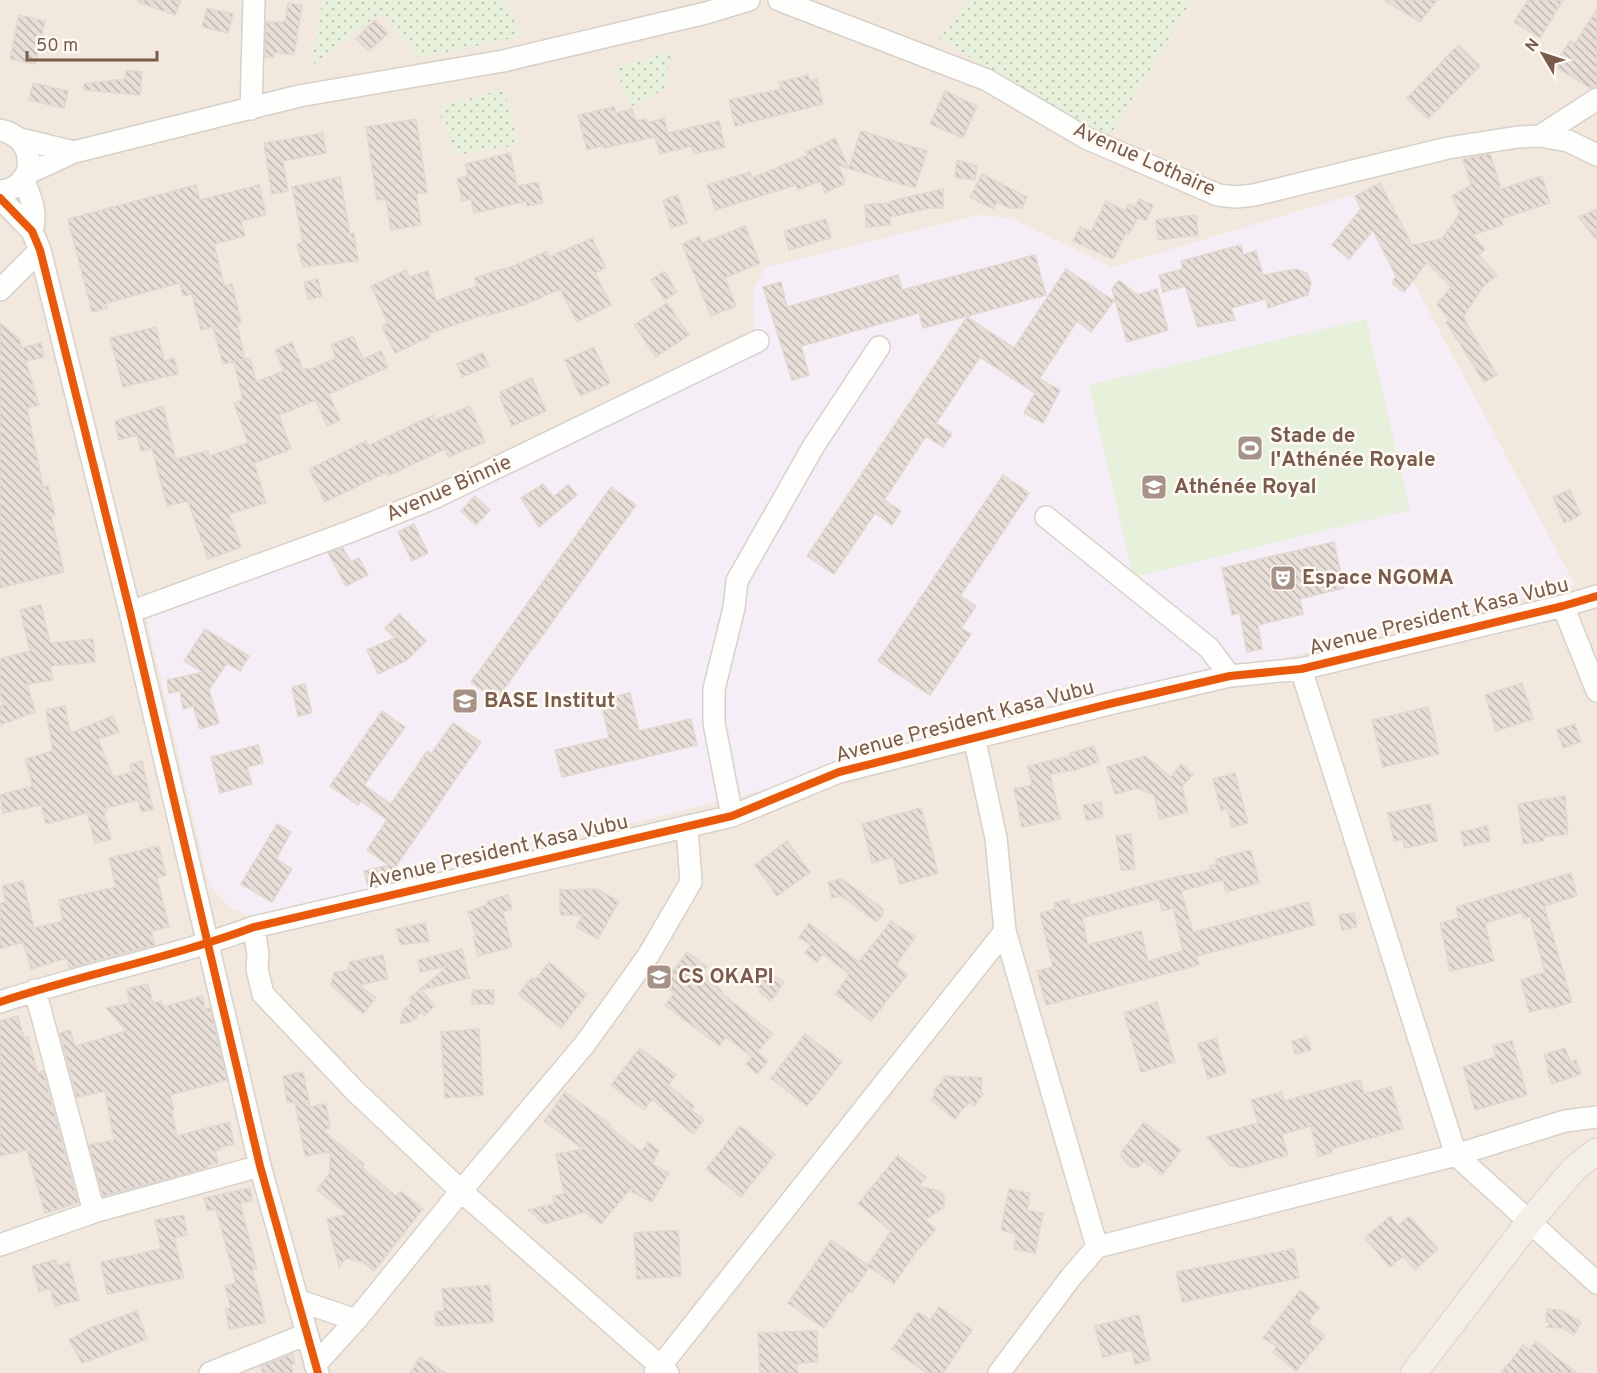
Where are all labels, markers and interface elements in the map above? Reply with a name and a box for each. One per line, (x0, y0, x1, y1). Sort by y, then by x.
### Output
scale bar (27, 24, 158, 62)
north arrow (1513, 24, 1573, 84)
text: 50 m (36, 35, 78, 58)
text: N (1522, 35, 1544, 57)
street label: Avenue Lothaire (1069, 117, 1219, 203)
place label: Stade de l'Athénée Royale (1270, 423, 1436, 474)
sports icon: Stade de l'Athénée Royale (1235, 433, 1265, 463)
street label: Avenue Binnie (382, 449, 516, 529)
school or university icon: Athénée Royal (1139, 472, 1169, 502)
place label: Athénée Royal (1174, 474, 1317, 501)
theatre icon: Espace NGOMA (1268, 563, 1298, 593)
place label: Espace NGOMA (1302, 565, 1454, 592)
street label: Avenue President Kasa Vubu (1306, 572, 1572, 662)
street label: Avenue President Kasa Vubu (832, 674, 1098, 770)
school or university icon: BASE Institut (450, 686, 480, 716)
place label: BASE Institut (484, 688, 615, 715)
street label: Avenue President Kasa Vubu (365, 809, 631, 895)
school or university icon: CS OKAPI (644, 962, 674, 992)
place label: CS OKAPI (678, 964, 774, 991)

